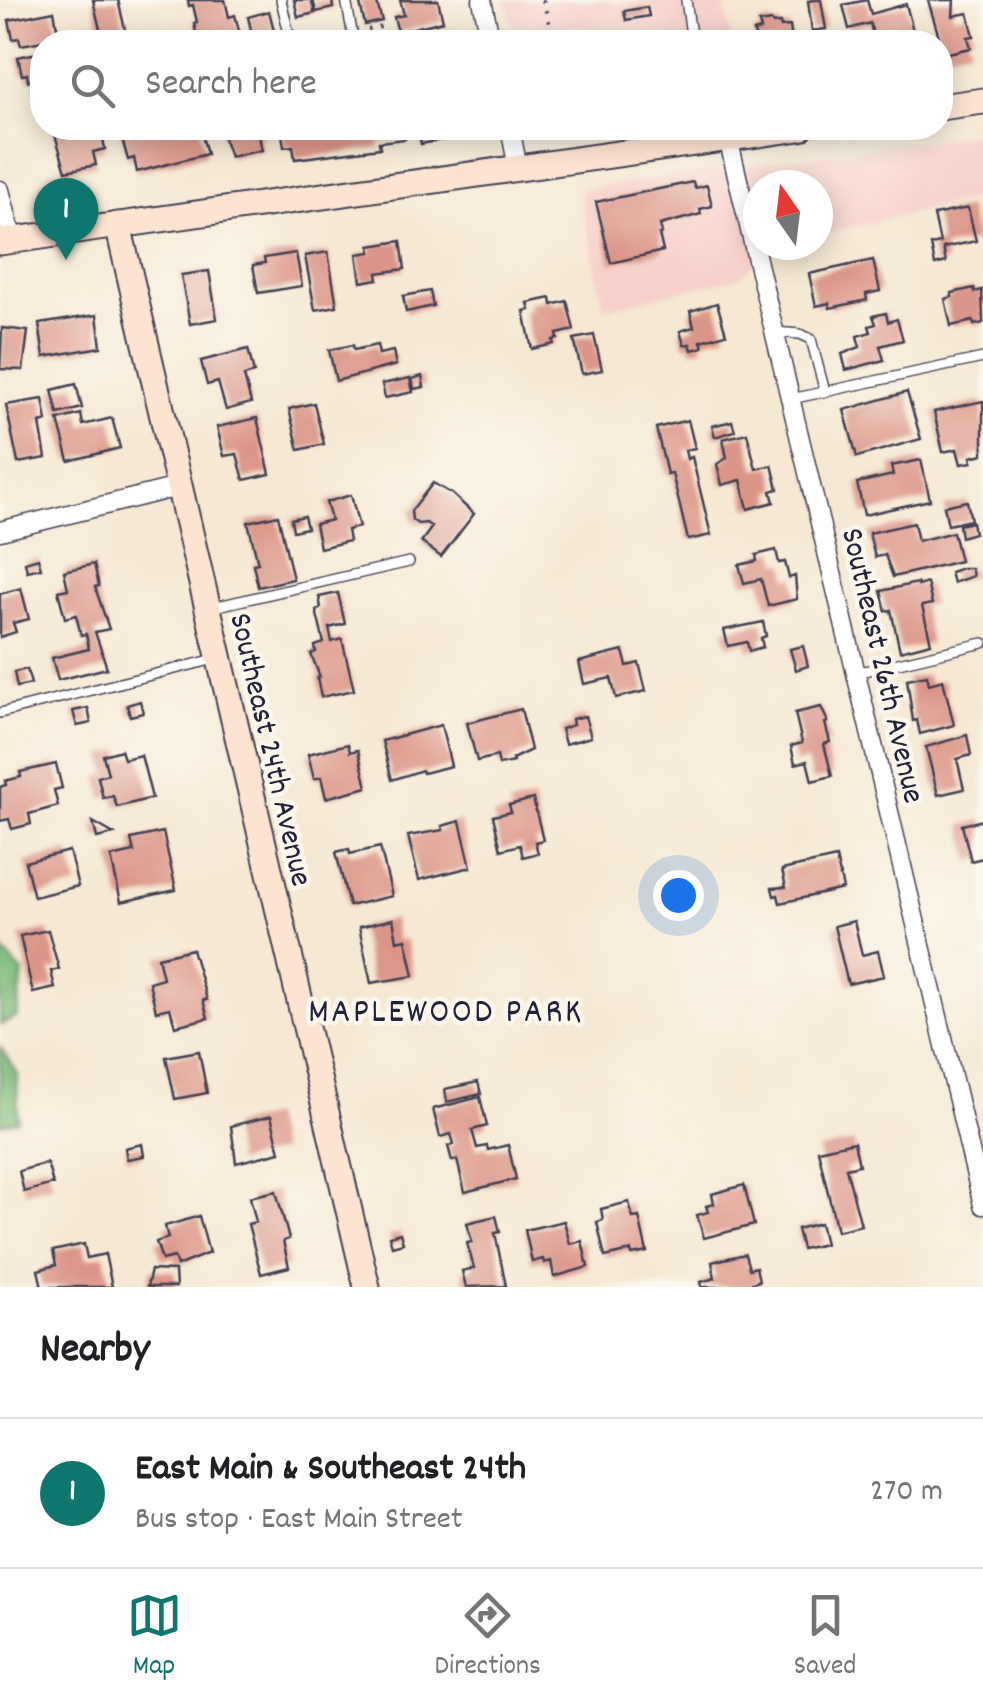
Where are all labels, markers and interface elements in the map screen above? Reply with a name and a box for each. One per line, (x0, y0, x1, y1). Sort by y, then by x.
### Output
search box (30, 30, 953, 140)
icon: search (65, 58, 120, 113)
text: Search here (145, 58, 317, 113)
north arrow (743, 170, 833, 260)
pin: 1 (34, 178, 98, 260)
street label: Southeast 26th Avenue (826, 524, 934, 808)
street label: Southeast 24th Avenue (214, 609, 322, 891)
your location (653, 870, 704, 921)
district label: MAPLEWOOD PARK (308, 989, 584, 1039)
text: Nearby (40, 1322, 150, 1382)
text: East Main & Southeast 24th (135, 1443, 526, 1498)
text: 1 (69, 1470, 76, 1516)
text: 270 m (870, 1470, 943, 1516)
text: Bus stop · East Main Street (135, 1498, 463, 1544)
tab: Map (127, 1588, 182, 1688)
tab: Directions (435, 1588, 541, 1688)
tab: Saved (794, 1588, 856, 1688)

